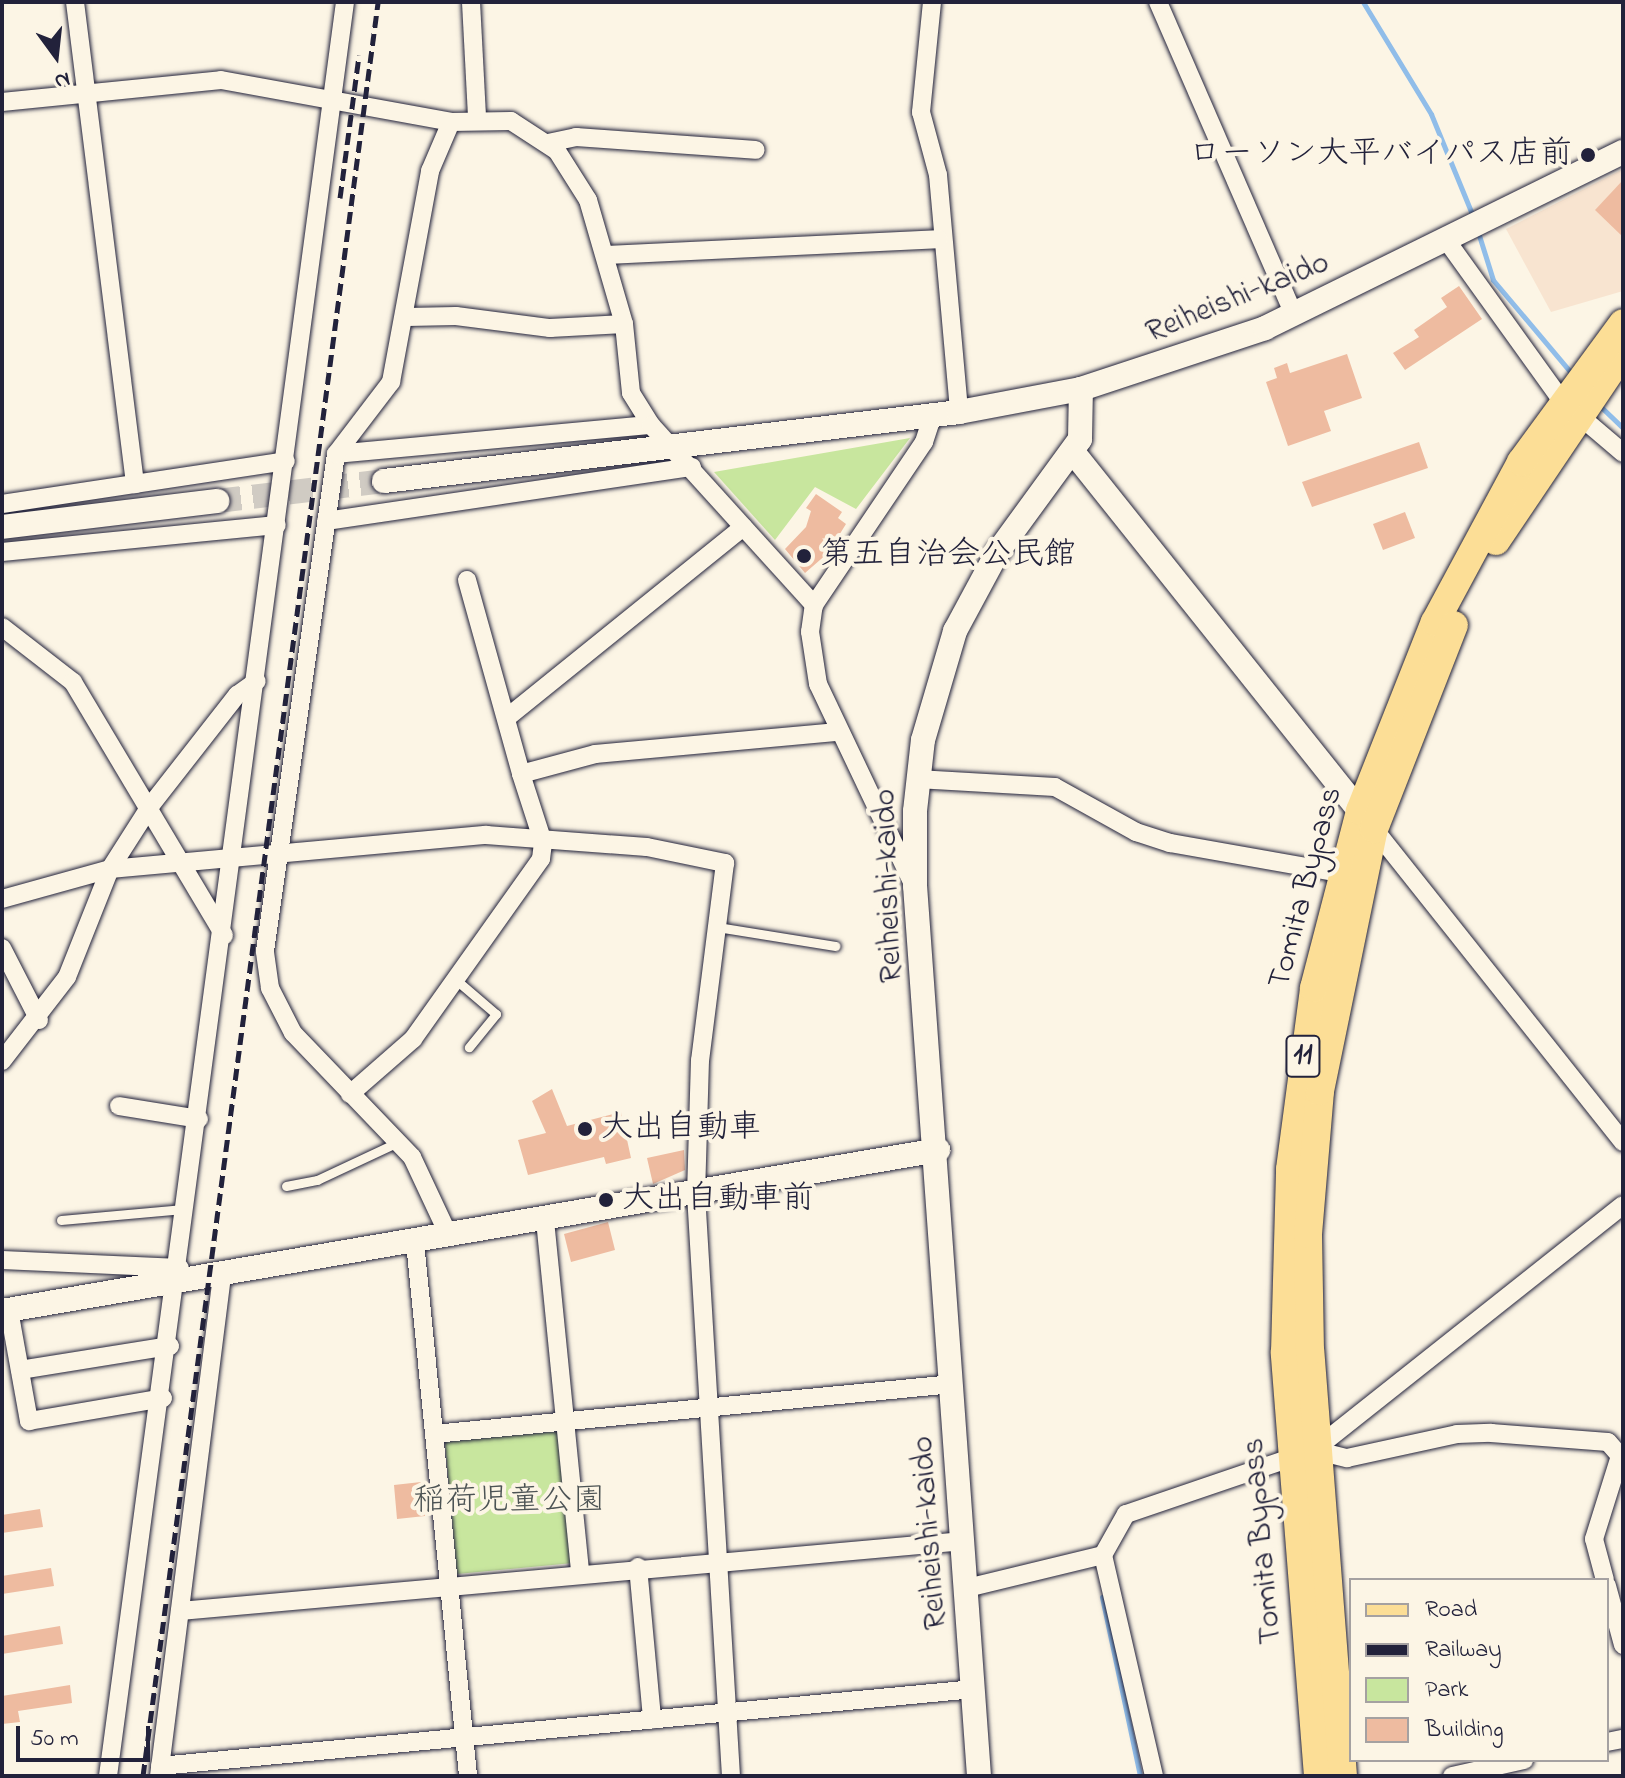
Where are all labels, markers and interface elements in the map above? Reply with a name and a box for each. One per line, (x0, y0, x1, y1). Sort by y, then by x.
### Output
north arrow (16, 16, 96, 96)
text: N (51, 62, 74, 97)
place label: ローソン大平バイパス店前 (1188, 136, 1572, 174)
marker: ローソン大平バイパス店前 (1579, 146, 1597, 164)
street label: Reiheishi-kaido (1141, 245, 1335, 353)
place label: 第五自治会公民館 (820, 537, 1076, 575)
marker: 第五自治会公民館 (795, 547, 813, 565)
street label: Tomita Bypass (1262, 783, 1352, 993)
street label: Reiheishi-kaido (867, 788, 913, 984)
road number: 11 (1285, 1030, 1321, 1082)
place label: 大出自動車 (601, 1110, 761, 1148)
marker: 大出自動車 (576, 1120, 594, 1138)
place label: 大出自動車前 (622, 1181, 814, 1219)
marker: 大出自動車前 (597, 1191, 615, 1209)
street label: Reiheishi-kaido (905, 1435, 957, 1631)
street label: Tomita Bypass (1236, 1436, 1292, 1646)
park label: 稲荷児童公園 (413, 1483, 605, 1521)
legend (1349, 1578, 1609, 1762)
text: Road (1425, 1593, 1477, 1628)
text: Railway (1425, 1633, 1502, 1668)
text: Park (1425, 1673, 1468, 1708)
scale bar (20, 1710, 154, 1760)
text: Building (1425, 1713, 1504, 1748)
text: 50 m (30, 1722, 79, 1757)

